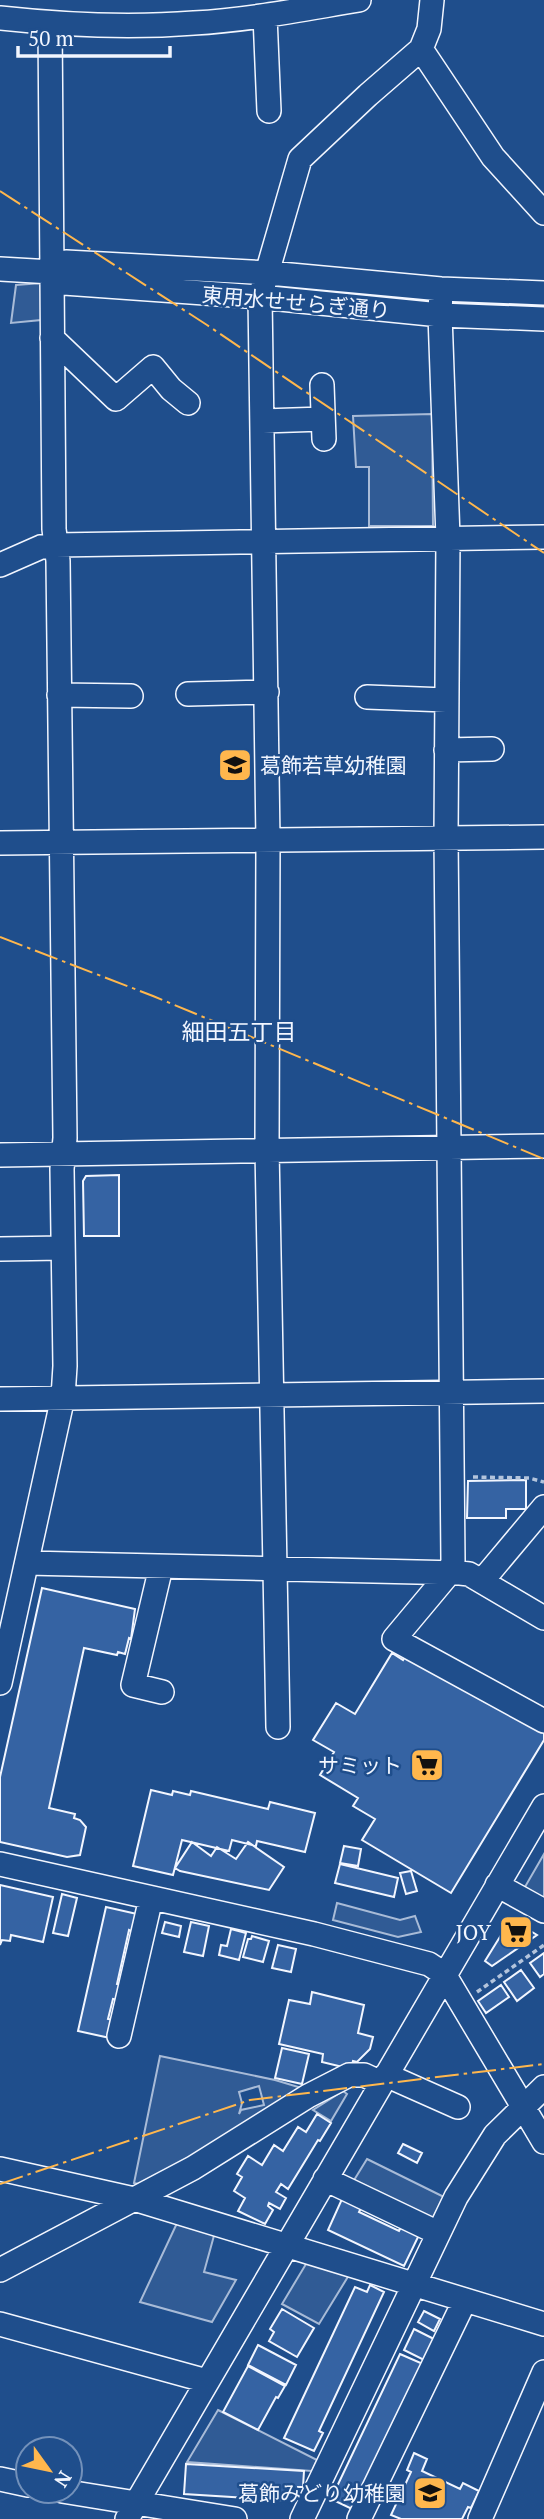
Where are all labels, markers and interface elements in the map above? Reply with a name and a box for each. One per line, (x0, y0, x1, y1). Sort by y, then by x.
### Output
scale bar (18, 14, 170, 58)
text: 50 m (28, 24, 74, 52)
street label: 東用水せせらぎ通り (201, 280, 391, 324)
school or university icon: 葛飾若草幼稚園 (216, 746, 254, 784)
place label: 葛飾若草幼稚園 (260, 751, 407, 779)
district label: 細田五丁目 (182, 1016, 297, 1047)
supermarket icon: サミット (408, 1746, 446, 1784)
place label: サミット (318, 1751, 402, 1779)
supermarket icon: JOY (497, 1913, 535, 1951)
place label: JOY (456, 1918, 491, 1946)
north arrow (14, 2435, 84, 2505)
text: N (49, 2467, 78, 2493)
school or university icon: 葛飾みどり幼稚園 (411, 2474, 449, 2512)
place label: 葛飾みどり幼稚園 (238, 2479, 406, 2507)

